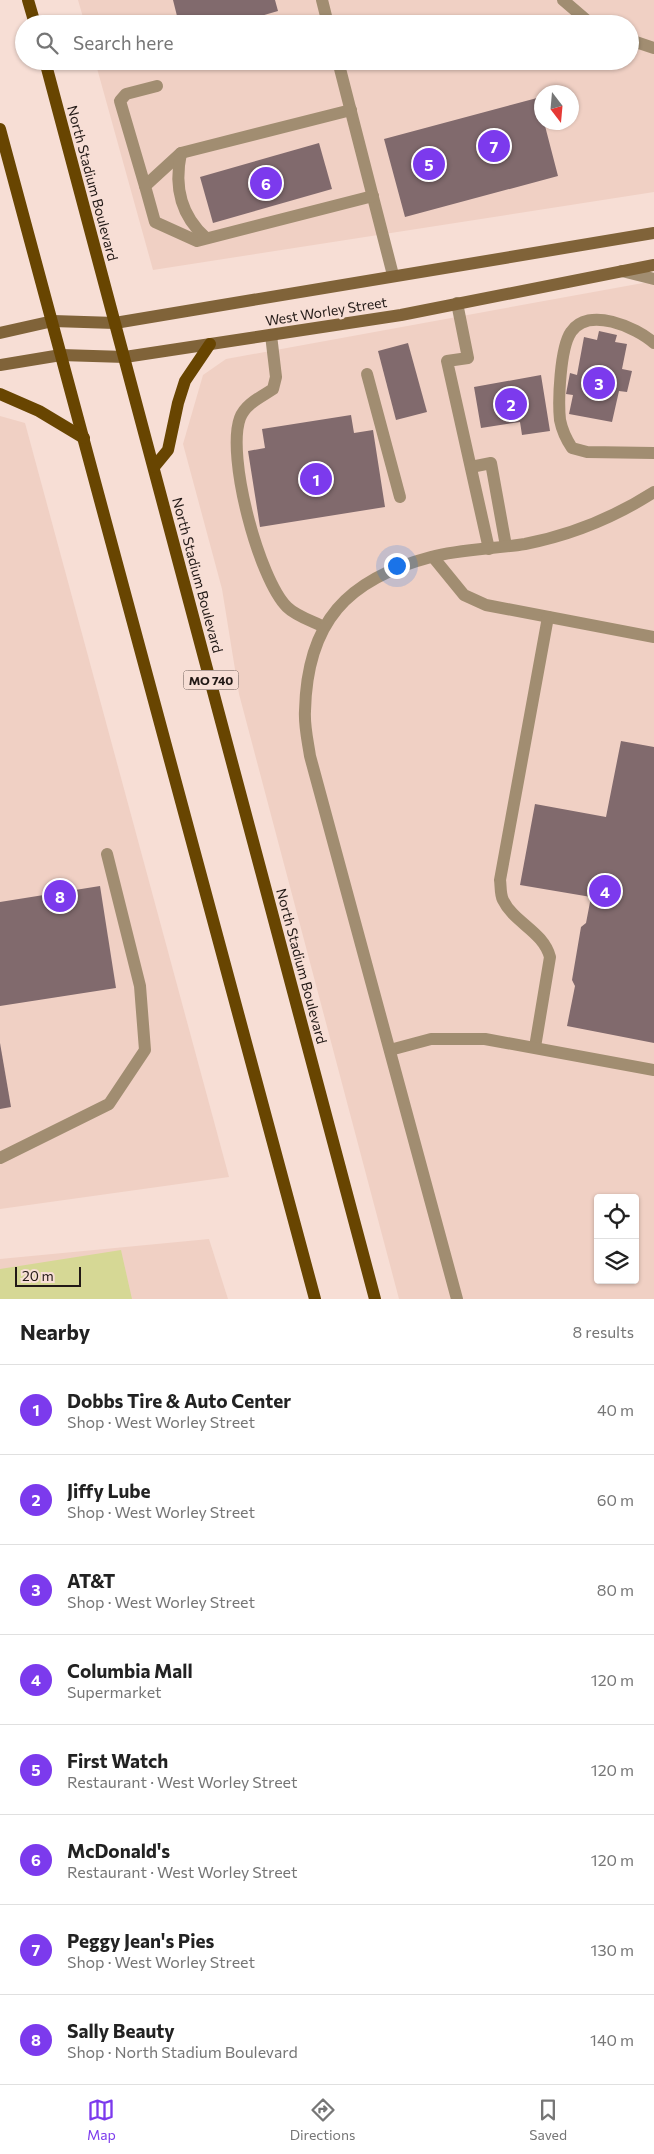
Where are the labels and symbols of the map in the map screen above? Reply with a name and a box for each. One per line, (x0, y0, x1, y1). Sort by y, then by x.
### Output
north arrow (534, 85, 579, 130)
street label: North Stadium Boulevard (64, 103, 122, 263)
pin: 7 (478, 127, 510, 165)
pin: 5 (413, 145, 445, 183)
pin: 6 (250, 164, 282, 202)
street label: West Worley Street (264, 293, 388, 329)
pin: 3 (583, 364, 615, 402)
pin: 2 (495, 385, 527, 423)
pin: 1 (300, 460, 332, 498)
street label: North Stadium Boulevard (169, 495, 227, 655)
your location (384, 553, 410, 579)
road number: MO 740 (184, 670, 238, 690)
pin: 4 (589, 872, 621, 910)
pin: 8 (44, 877, 76, 915)
street label: North Stadium Boulevard (273, 886, 331, 1046)
scale bar (15, 1264, 81, 1287)

